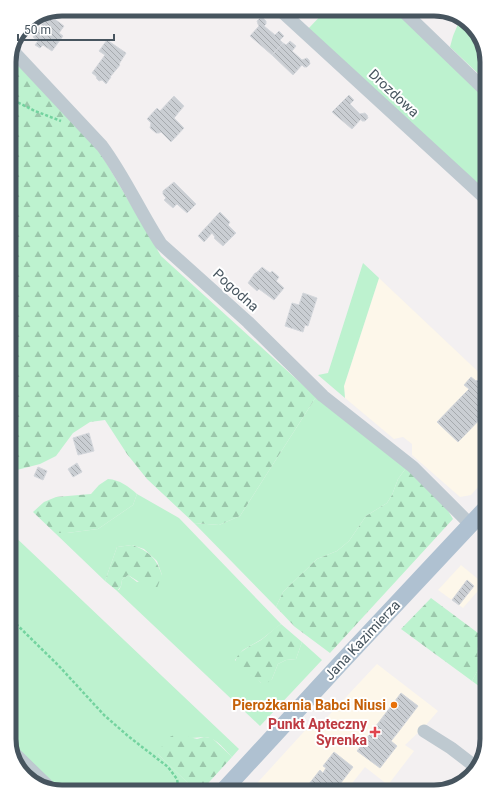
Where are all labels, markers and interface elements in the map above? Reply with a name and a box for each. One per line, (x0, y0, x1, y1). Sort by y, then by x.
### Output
scale bar (18, 16, 114, 42)
text: 50 m (24, 23, 51, 37)
street label: Drozdowa (366, 66, 422, 120)
street label: Pogodna (210, 265, 262, 315)
street label: Jana Kazimierza (321, 597, 403, 683)
place label: Pierożkarnia Babci Niusi (232, 697, 386, 713)
marker: Pierożkarnia Babci Niusi (389, 700, 399, 710)
place label: Punkt Apteczny Syrenka (268, 716, 368, 748)
marker: Punkt Apteczny Syrenka (370, 727, 380, 737)

